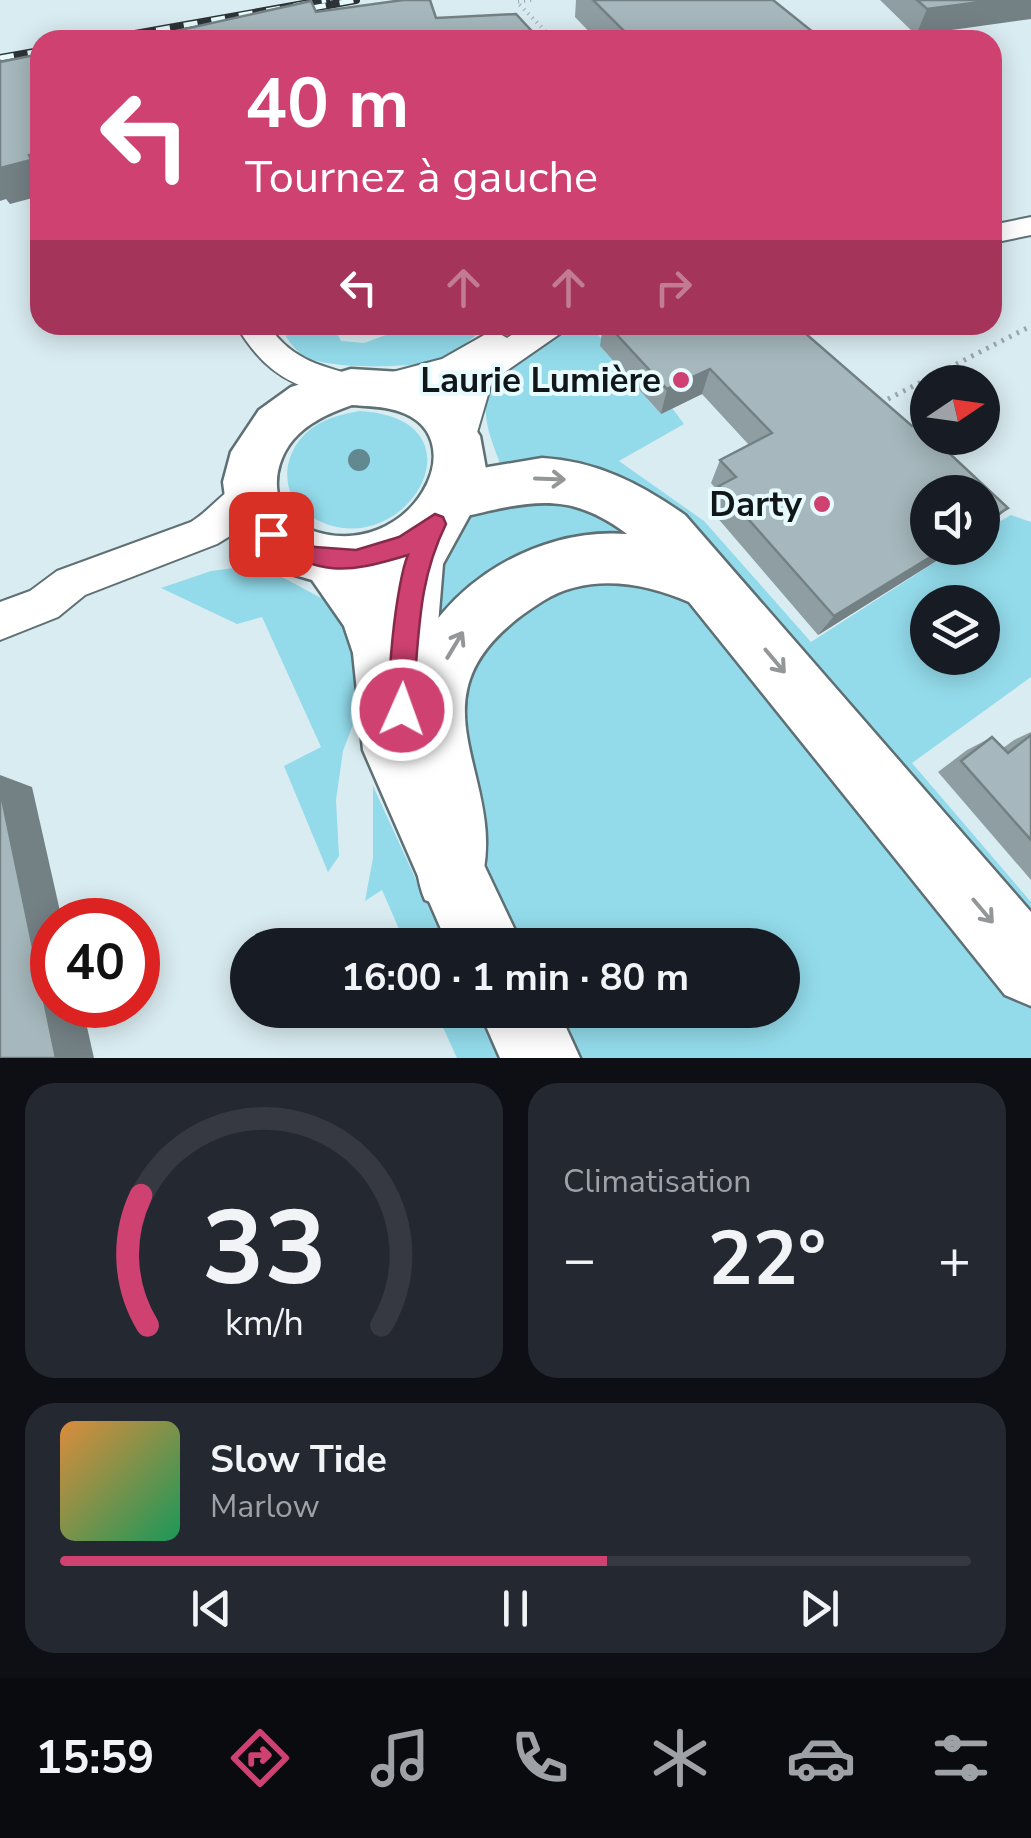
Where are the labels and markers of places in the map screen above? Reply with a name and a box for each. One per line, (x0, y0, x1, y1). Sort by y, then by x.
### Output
place label: Laurie Lumière (420, 357, 661, 404)
marker: Laurie Lumière (670, 369, 692, 391)
place label: Darty (709, 481, 803, 528)
pin (229, 492, 314, 577)
marker: Darty (811, 493, 833, 515)

